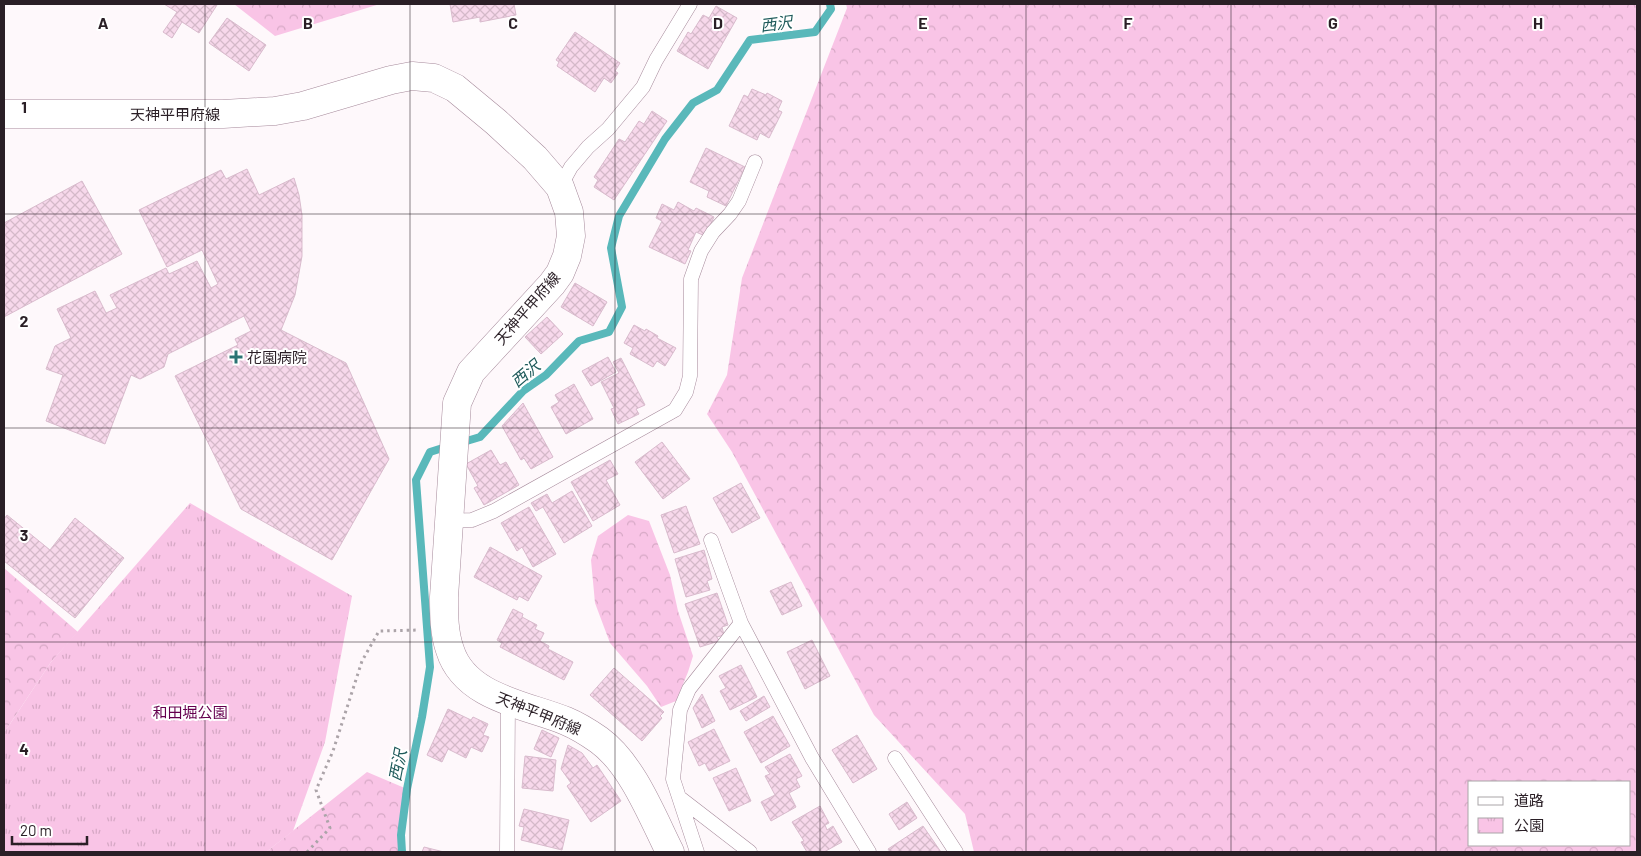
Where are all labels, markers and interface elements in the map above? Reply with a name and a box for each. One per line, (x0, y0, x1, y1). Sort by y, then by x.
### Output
water label: 西沢 (759, 11, 795, 34)
text: A (98, 13, 109, 32)
text: B (303, 13, 313, 32)
text: C (508, 13, 518, 32)
text: D (713, 13, 723, 32)
text: E (918, 13, 928, 32)
text: F (1124, 13, 1133, 32)
text: G (1328, 13, 1338, 32)
text: H (1533, 13, 1543, 32)
text: 1 (21, 97, 27, 116)
street label: 天神平甲府線 (130, 105, 220, 123)
street label: 天神平甲府線 (491, 268, 563, 348)
text: 2 (20, 311, 29, 330)
place label: 花園病院 (247, 348, 307, 366)
marker: 花園病院 (229, 350, 243, 364)
water label: 西沢 (507, 354, 545, 391)
text: 3 (20, 525, 28, 544)
street label: 天神平甲府線 (494, 688, 584, 738)
park label: 和田堀公園 (152, 703, 228, 721)
text: 4 (19, 739, 29, 758)
water label: 西沢 (385, 746, 410, 783)
legend (1468, 781, 1631, 846)
text: 道路 (1514, 791, 1544, 809)
scale bar (12, 814, 88, 846)
text: 公園 (1514, 816, 1544, 834)
text: 20 m (20, 821, 52, 839)

